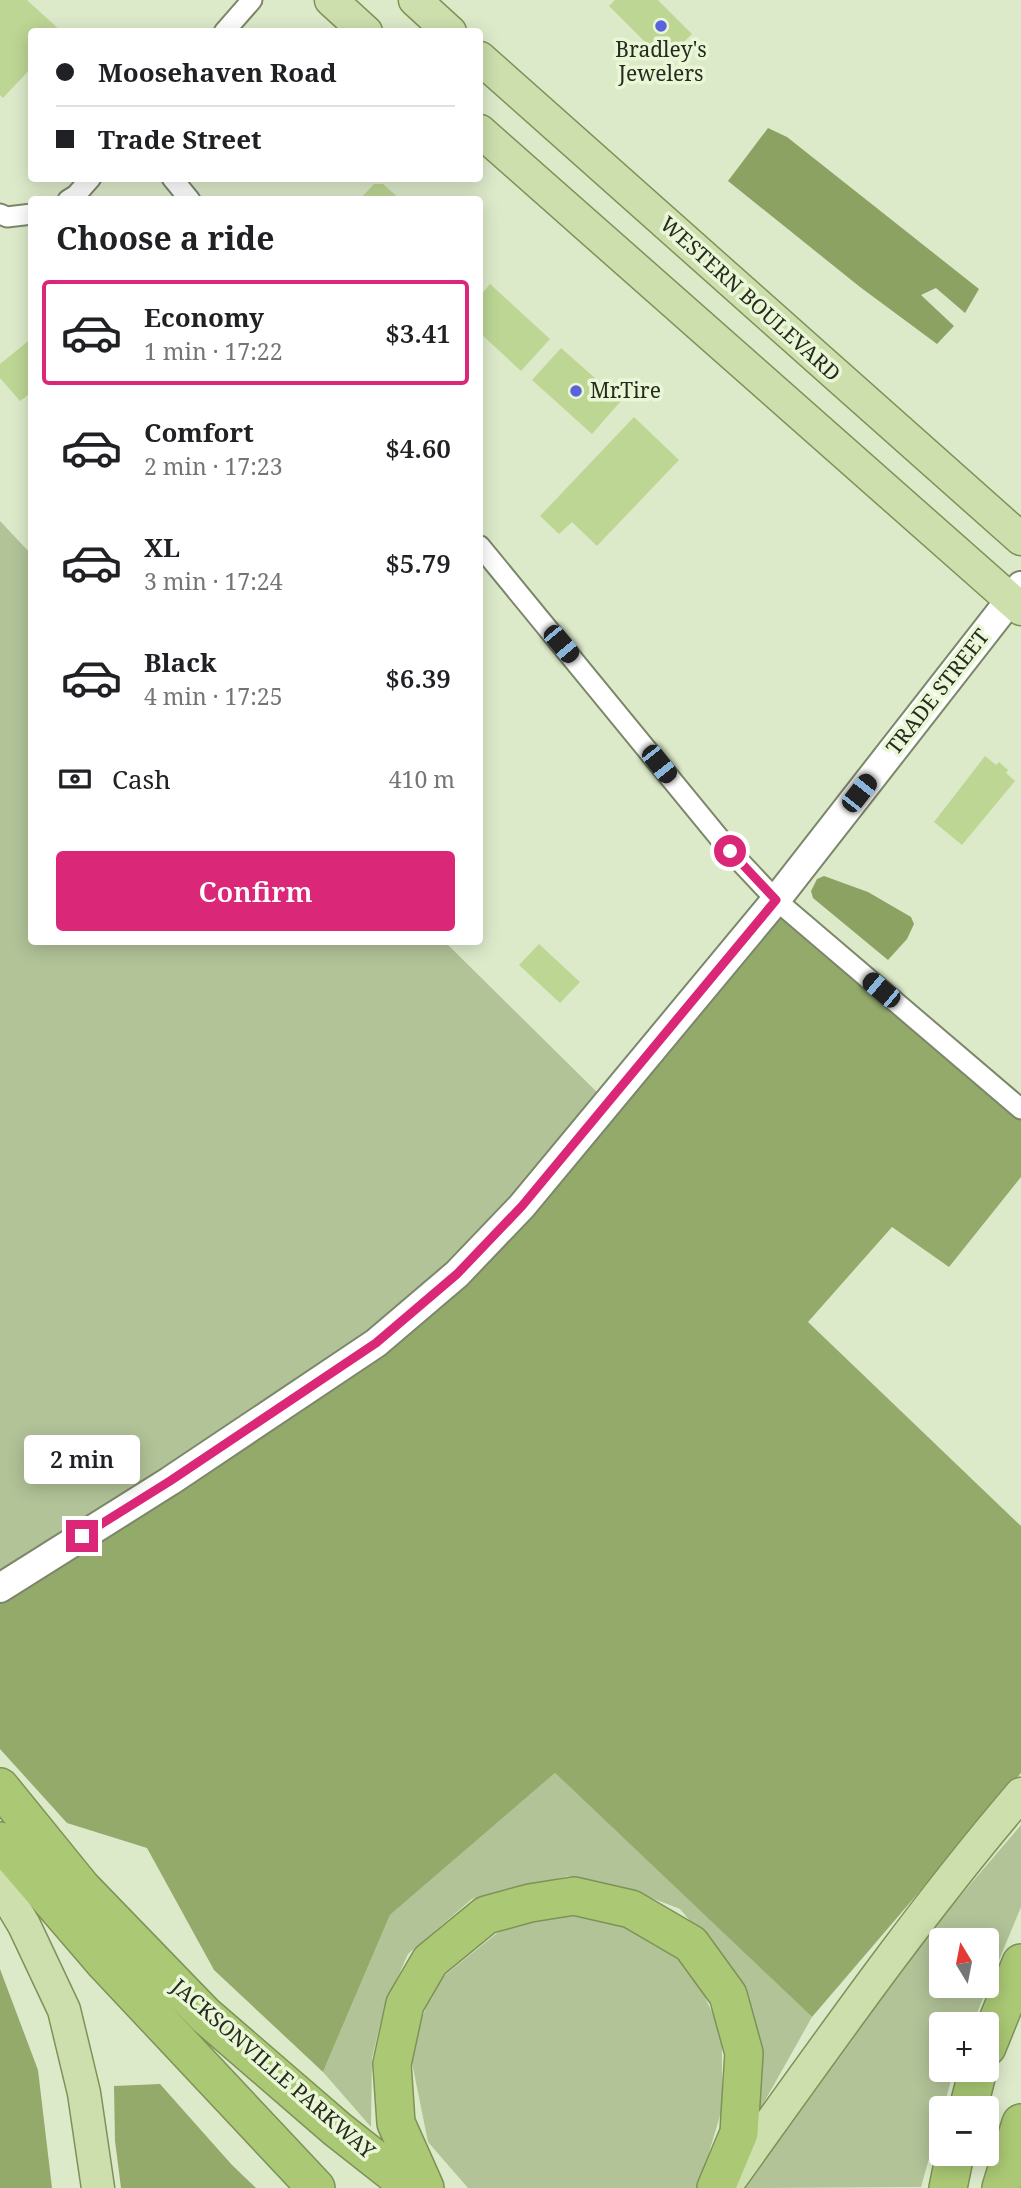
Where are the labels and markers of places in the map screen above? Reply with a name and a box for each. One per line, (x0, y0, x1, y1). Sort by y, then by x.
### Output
marker: Bradley's Jewelers (653, 18, 669, 34)
place label: Bradley's Jewelers (615, 35, 707, 87)
place label: Mr.Tire (590, 376, 661, 404)
marker: Mr.Tire (568, 383, 584, 399)

